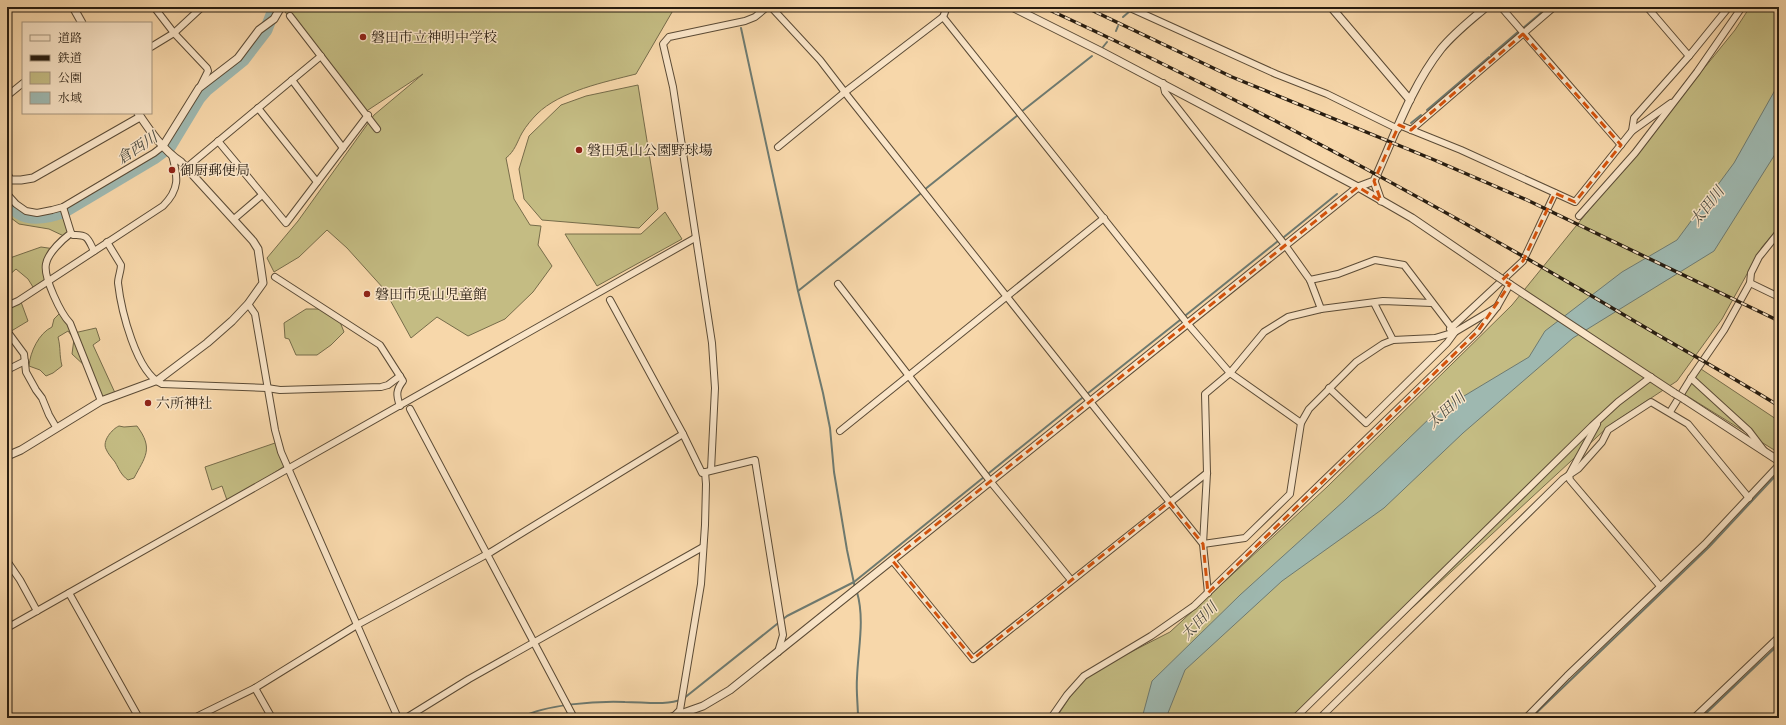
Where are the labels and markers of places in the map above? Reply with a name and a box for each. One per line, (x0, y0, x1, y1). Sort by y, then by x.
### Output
place label: 磐田市立神明中学校 (371, 29, 497, 46)
marker: 磐田市立神明中学校 (358, 32, 368, 42)
place label: 磐田兎山公園野球場 (587, 142, 713, 159)
marker: 磐田兎山公園野球場 (574, 145, 584, 155)
place label: 御厨郵便局 (180, 162, 250, 179)
marker: 御厨郵便局 (167, 165, 177, 175)
place label: 磐田市兎山児童館 (375, 286, 487, 303)
marker: 磐田市兎山児童館 (362, 289, 372, 299)
place label: 六所神社 (156, 395, 212, 412)
marker: 六所神社 (143, 398, 153, 408)

